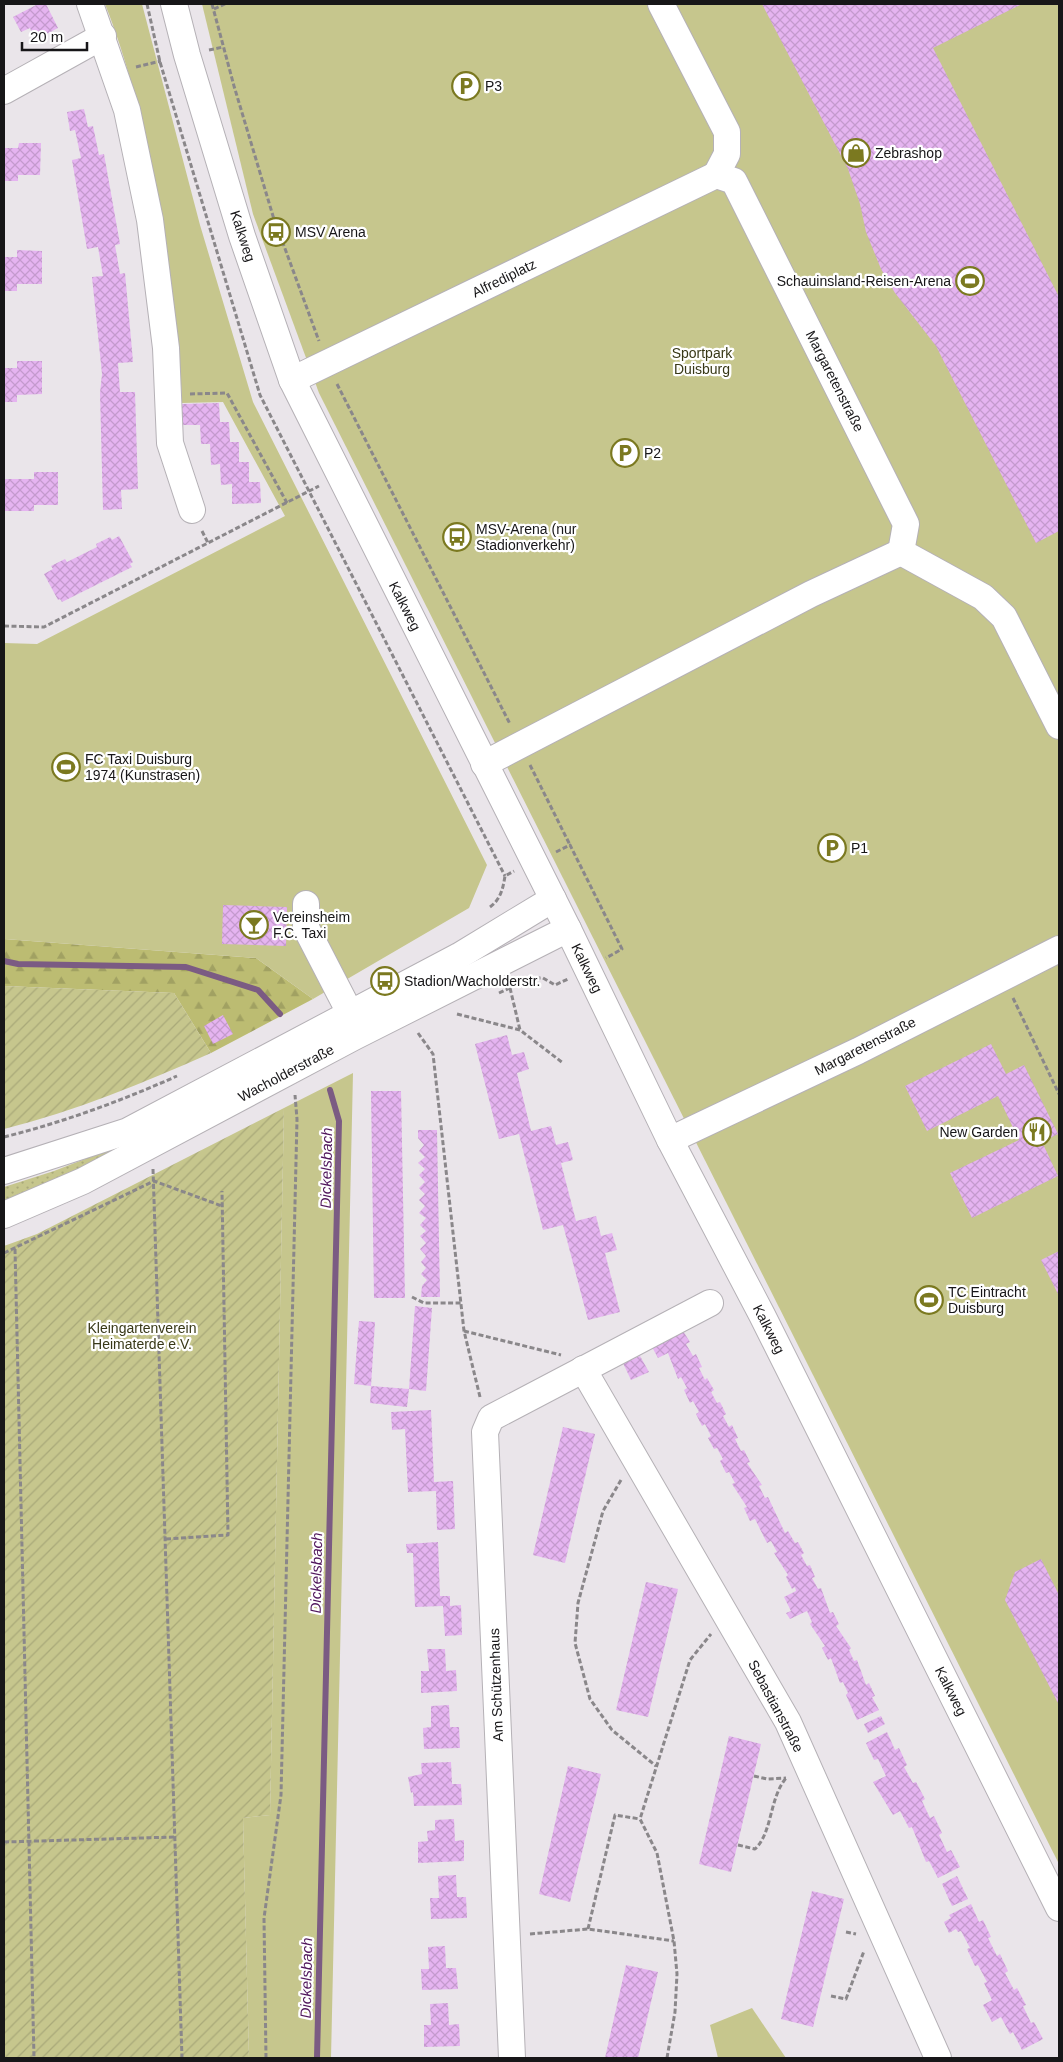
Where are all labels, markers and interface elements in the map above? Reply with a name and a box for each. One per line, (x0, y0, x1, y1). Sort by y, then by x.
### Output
scale bar (22, 20, 88, 52)
text: 20 m (30, 28, 63, 45)
parking icon: P3 (451, 71, 481, 101)
place label: P3 (485, 78, 502, 94)
shop icon: Zebrashop (841, 138, 871, 168)
place label: Zebrashop (875, 145, 942, 161)
street label: Kalkweg (227, 208, 259, 264)
bus stop icon: MSV Arena (261, 217, 291, 247)
place label: MSV Arena (295, 224, 366, 240)
street label: Alfrediplatz (469, 256, 539, 300)
sports icon: Schauinsland-Reisen-Arena (955, 266, 985, 296)
place label: Schauinsland-Reisen-Arena (777, 273, 951, 289)
street label: Margaretenstraße (803, 328, 867, 434)
park label: Sportpark Duisburg (672, 345, 733, 377)
parking icon: P2 (610, 438, 640, 468)
place label: P2 (644, 445, 661, 461)
place label: MSV-Arena (nur Stadionverkehr) (476, 521, 577, 553)
bus stop icon: MSV-Arena (nur Stadionverkehr) (442, 522, 472, 552)
street label: Kalkweg (386, 579, 424, 633)
place label: FC Taxi Duisburg 1974 (Kunstrasen) (85, 751, 200, 783)
sports icon: FC Taxi Duisburg 1974 (Kunstrasen) (51, 752, 81, 782)
parking icon: P1 (817, 833, 847, 863)
place label: P1 (851, 840, 868, 856)
place label: Vereinsheim F.C. Taxi (273, 909, 350, 941)
bar icon: Vereinsheim F.C. Taxi (239, 910, 269, 940)
street label: Kalkweg (568, 941, 606, 995)
bus stop icon: Stadion/Wacholderstr. (370, 966, 400, 996)
place label: Stadion/Wacholderstr. (404, 973, 540, 989)
street label: Margaretenstraße (812, 1014, 918, 1078)
street label: Wacholderstraße (235, 1041, 337, 1105)
restaurant icon: New Garden (1022, 1117, 1052, 1147)
place label: New Garden (939, 1124, 1018, 1140)
water label: Dickelsbach (317, 1127, 335, 1209)
place label: TC Eintracht Duisburg (948, 1284, 1026, 1316)
sports icon: TC Eintracht Duisburg (914, 1285, 944, 1315)
street label: Kalkweg (750, 1302, 788, 1356)
park label: Kleingartenverein Heimaterde e.V. (88, 1320, 196, 1352)
water label: Dickelsbach (307, 1532, 325, 1614)
street label: Am Schützenhaus (486, 1628, 506, 1742)
street label: Sebastianstraße (745, 1657, 807, 1755)
street label: Kalkweg (932, 1664, 970, 1718)
water label: Dickelsbach (297, 1937, 315, 2019)

